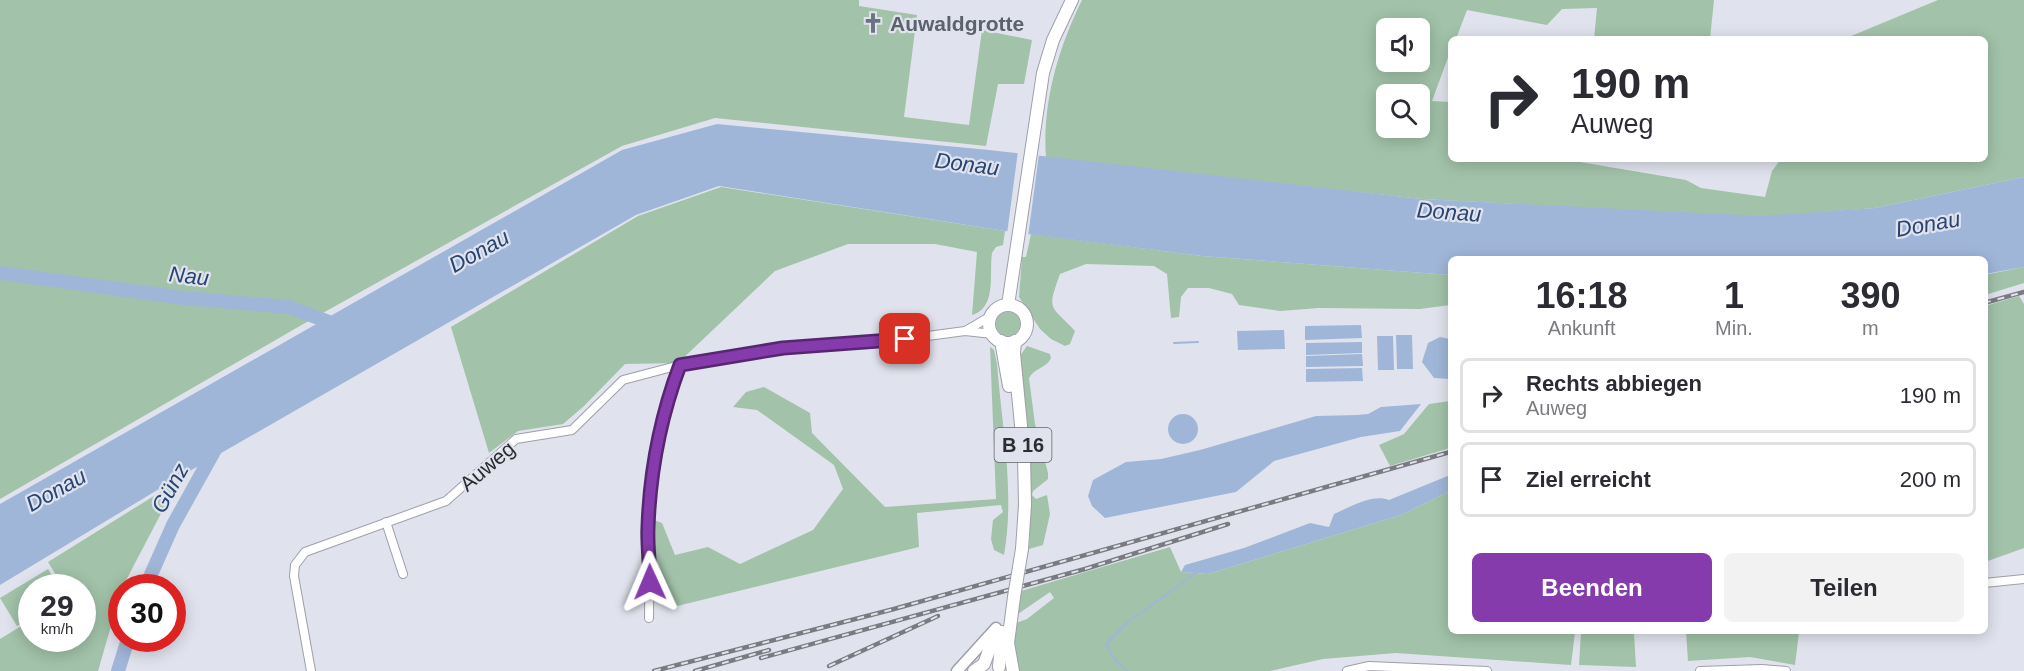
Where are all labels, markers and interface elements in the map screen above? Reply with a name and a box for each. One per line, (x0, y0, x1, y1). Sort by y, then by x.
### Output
church icon: Auwaldgrotte (861, 11, 885, 35)
place label: Auwaldgrotte (890, 12, 1024, 35)
map controls (1376, 18, 1430, 138)
button: sound (1376, 18, 1430, 72)
icon: right (1472, 60, 1550, 138)
text: 190 m (1571, 60, 1690, 107)
button: search (1376, 84, 1430, 138)
text: Auweg (1571, 109, 1654, 139)
water label: Donau (933, 148, 1001, 180)
water label: Donau (1416, 197, 1482, 227)
water label: Donau (1894, 206, 1962, 242)
water label: Donau (445, 224, 513, 278)
water label: Nau (168, 261, 210, 291)
text: 16:18 (1536, 275, 1628, 316)
text: 1 (1724, 275, 1744, 316)
text: 390 (1840, 275, 1900, 316)
pin (879, 313, 930, 364)
text: Ankunft (1548, 317, 1615, 339)
text: Min. (1715, 317, 1753, 339)
text: m (1862, 317, 1879, 339)
icon: arrive (888, 322, 921, 355)
text: Rechts abbiegen (1526, 371, 1702, 396)
icon: right (1475, 379, 1508, 412)
text: 190 m (1900, 383, 1961, 408)
text: Auweg (1526, 397, 1587, 419)
road number: B 16 (994, 428, 1052, 462)
street label: Auweg (455, 437, 519, 495)
water label: Günz (146, 459, 194, 517)
water label: Donau (22, 463, 90, 517)
icon: arrive (1475, 463, 1508, 496)
text: Ziel erreicht (1526, 467, 1651, 492)
text: 200 m (1900, 467, 1961, 492)
position arrow (618, 550, 682, 614)
button: Beenden (1472, 553, 1712, 622)
button: Teilen (1724, 553, 1964, 622)
speed limit sign: 30 (108, 574, 186, 652)
text: 29 (40, 589, 74, 622)
text: km/h (41, 620, 73, 637)

